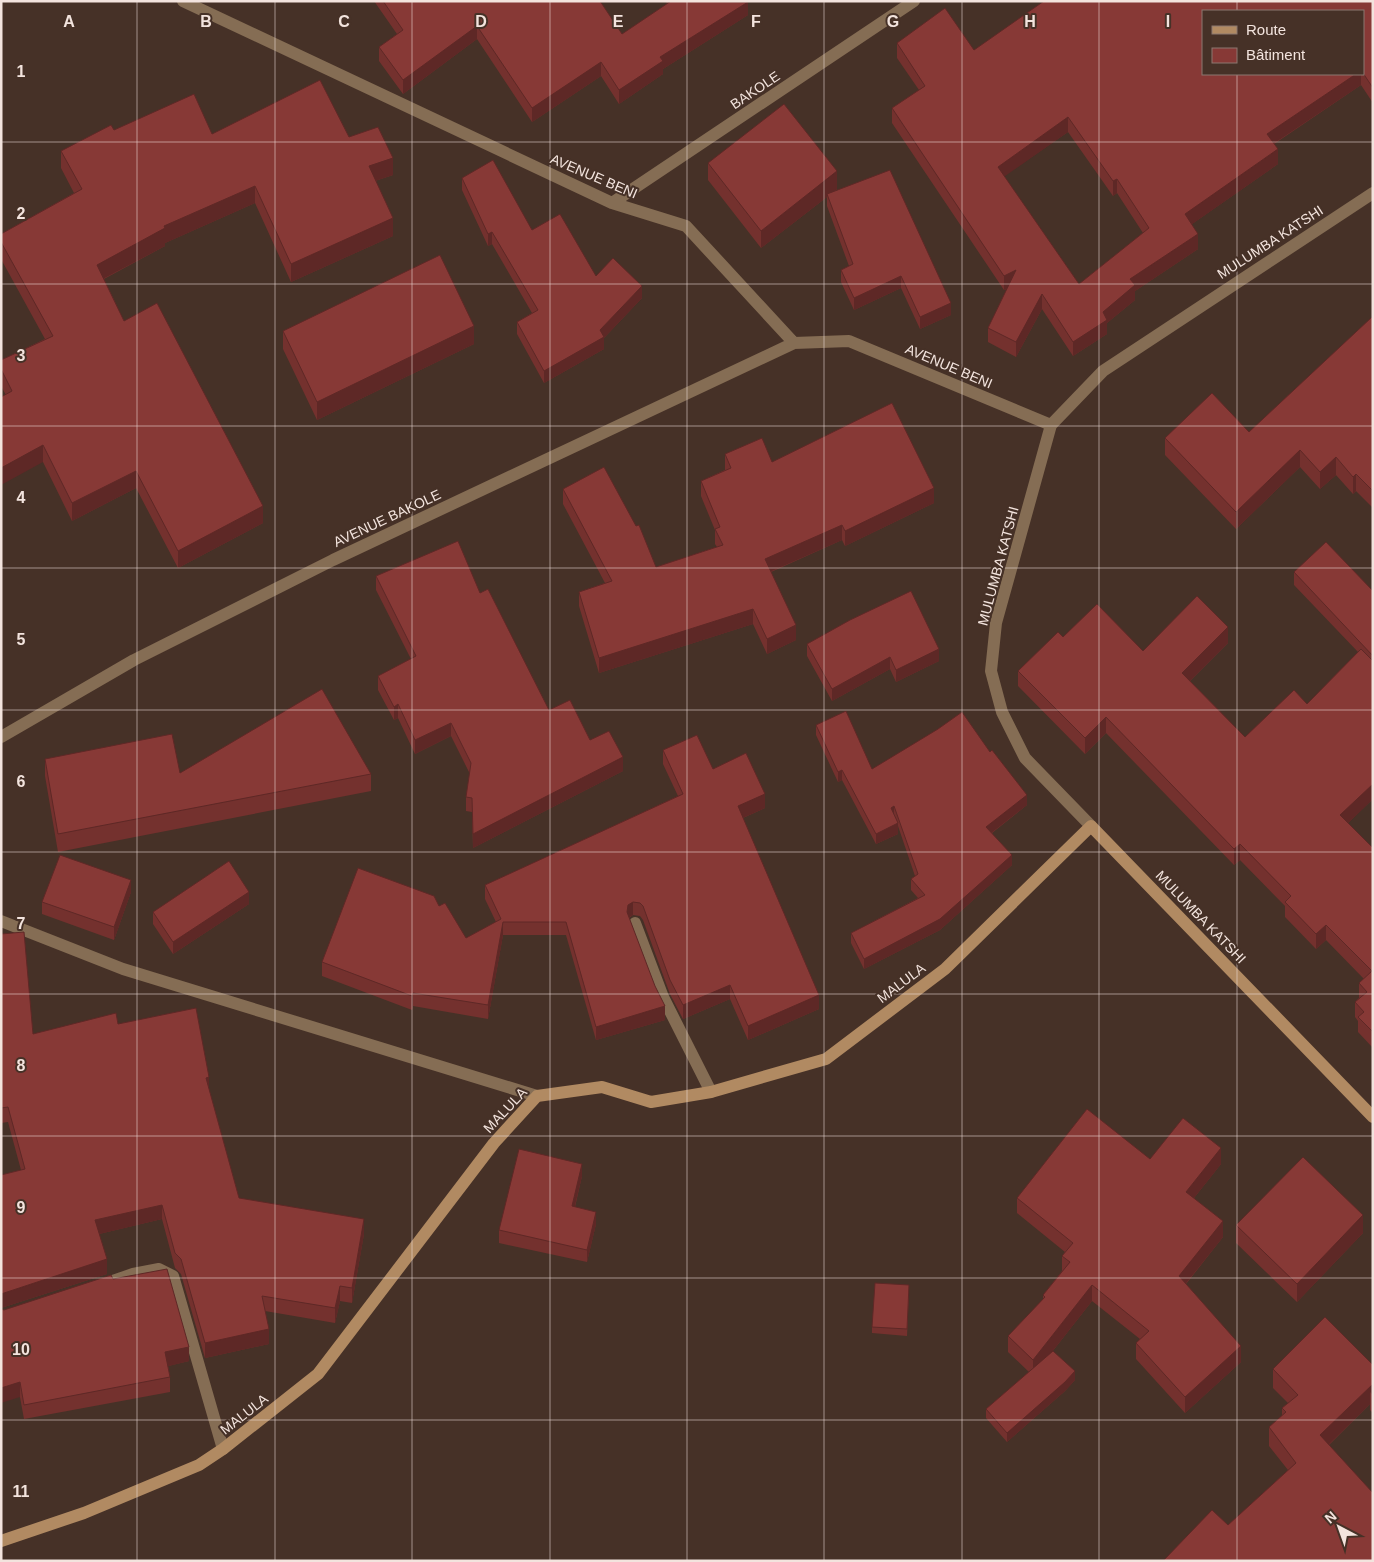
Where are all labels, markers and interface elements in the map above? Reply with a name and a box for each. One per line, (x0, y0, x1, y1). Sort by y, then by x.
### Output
legend (1202, 10, 1364, 75)
text: A (63, 13, 75, 30)
text: B (200, 13, 212, 30)
text: C (338, 13, 350, 30)
text: D (475, 13, 487, 30)
text: E (613, 13, 624, 30)
text: F (751, 13, 761, 30)
text: G (887, 13, 899, 30)
text: H (1024, 13, 1036, 30)
text: I (1166, 13, 1170, 30)
text: Route (1246, 21, 1286, 38)
text: Bâtiment (1246, 46, 1306, 63)
text: 1 (17, 63, 26, 80)
street label: BAKOLE (727, 68, 783, 112)
street label: AVENUE BENI (548, 150, 640, 202)
street label: MULUMBA KATSHI (1214, 202, 1326, 282)
text: 2 (17, 205, 26, 222)
street label: AVENUE BENI (903, 340, 995, 392)
text: 3 (17, 347, 26, 364)
street label: AVENUE BAKOLE (331, 486, 443, 550)
text: 4 (17, 489, 26, 506)
street label: MULUMBA KATSHI (974, 505, 1022, 627)
text: 5 (17, 631, 26, 648)
text: 6 (17, 773, 26, 790)
street label: MULUMBA KATSHI (1153, 867, 1249, 967)
text: 7 (17, 915, 26, 932)
street label: MALULA (874, 959, 929, 1006)
text: 8 (17, 1057, 26, 1074)
street label: MALULA (480, 1084, 530, 1136)
text: 9 (17, 1199, 26, 1216)
text: 10 (12, 1341, 30, 1358)
street label: MALULA (217, 1390, 272, 1438)
text: 11 (13, 1483, 30, 1500)
north arrow (1314, 1502, 1364, 1552)
text: N (1321, 1508, 1340, 1527)

